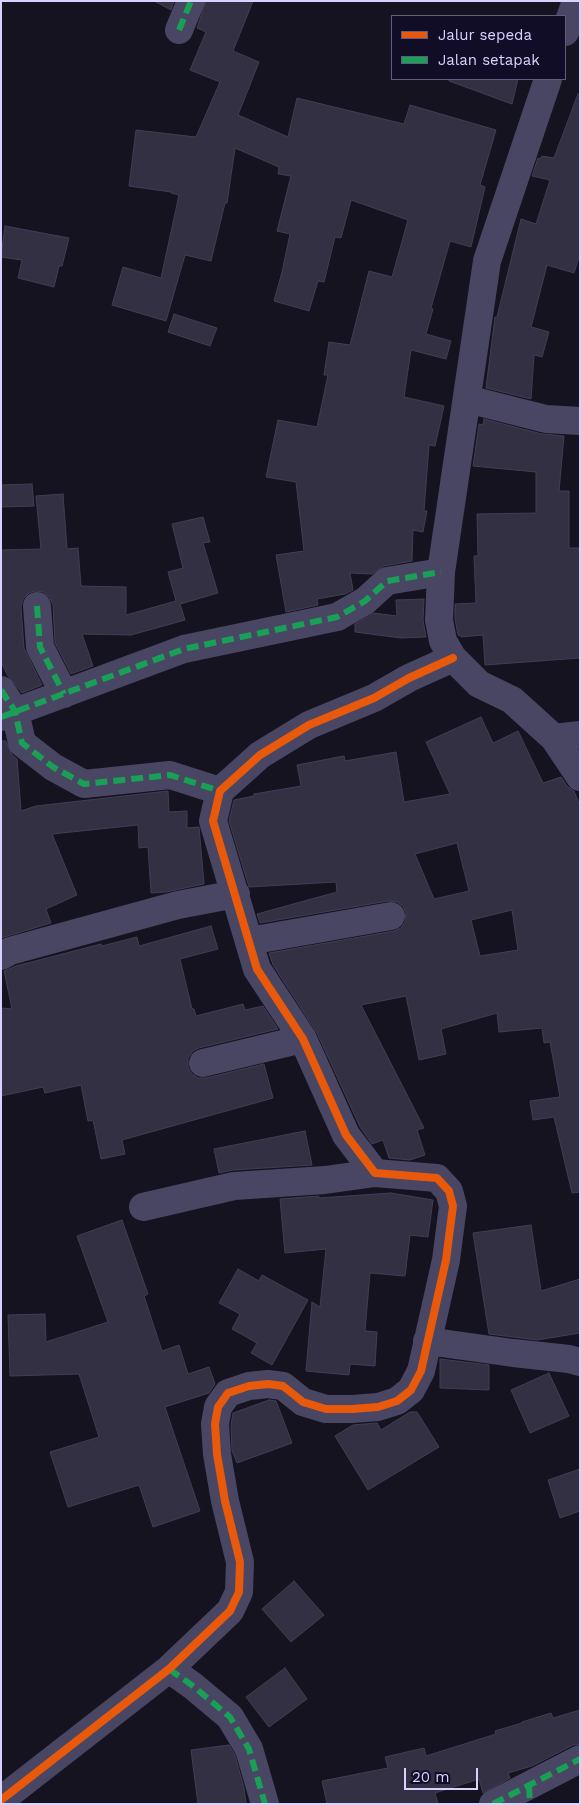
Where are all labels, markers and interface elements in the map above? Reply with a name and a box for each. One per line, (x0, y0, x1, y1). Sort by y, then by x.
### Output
legend (391, 15, 566, 80)
text: Jalur sepeda (438, 26, 532, 44)
text: Jalan setapak (438, 51, 540, 69)
scale bar (406, 1758, 480, 1790)
text: 20 m (412, 1768, 450, 1786)

